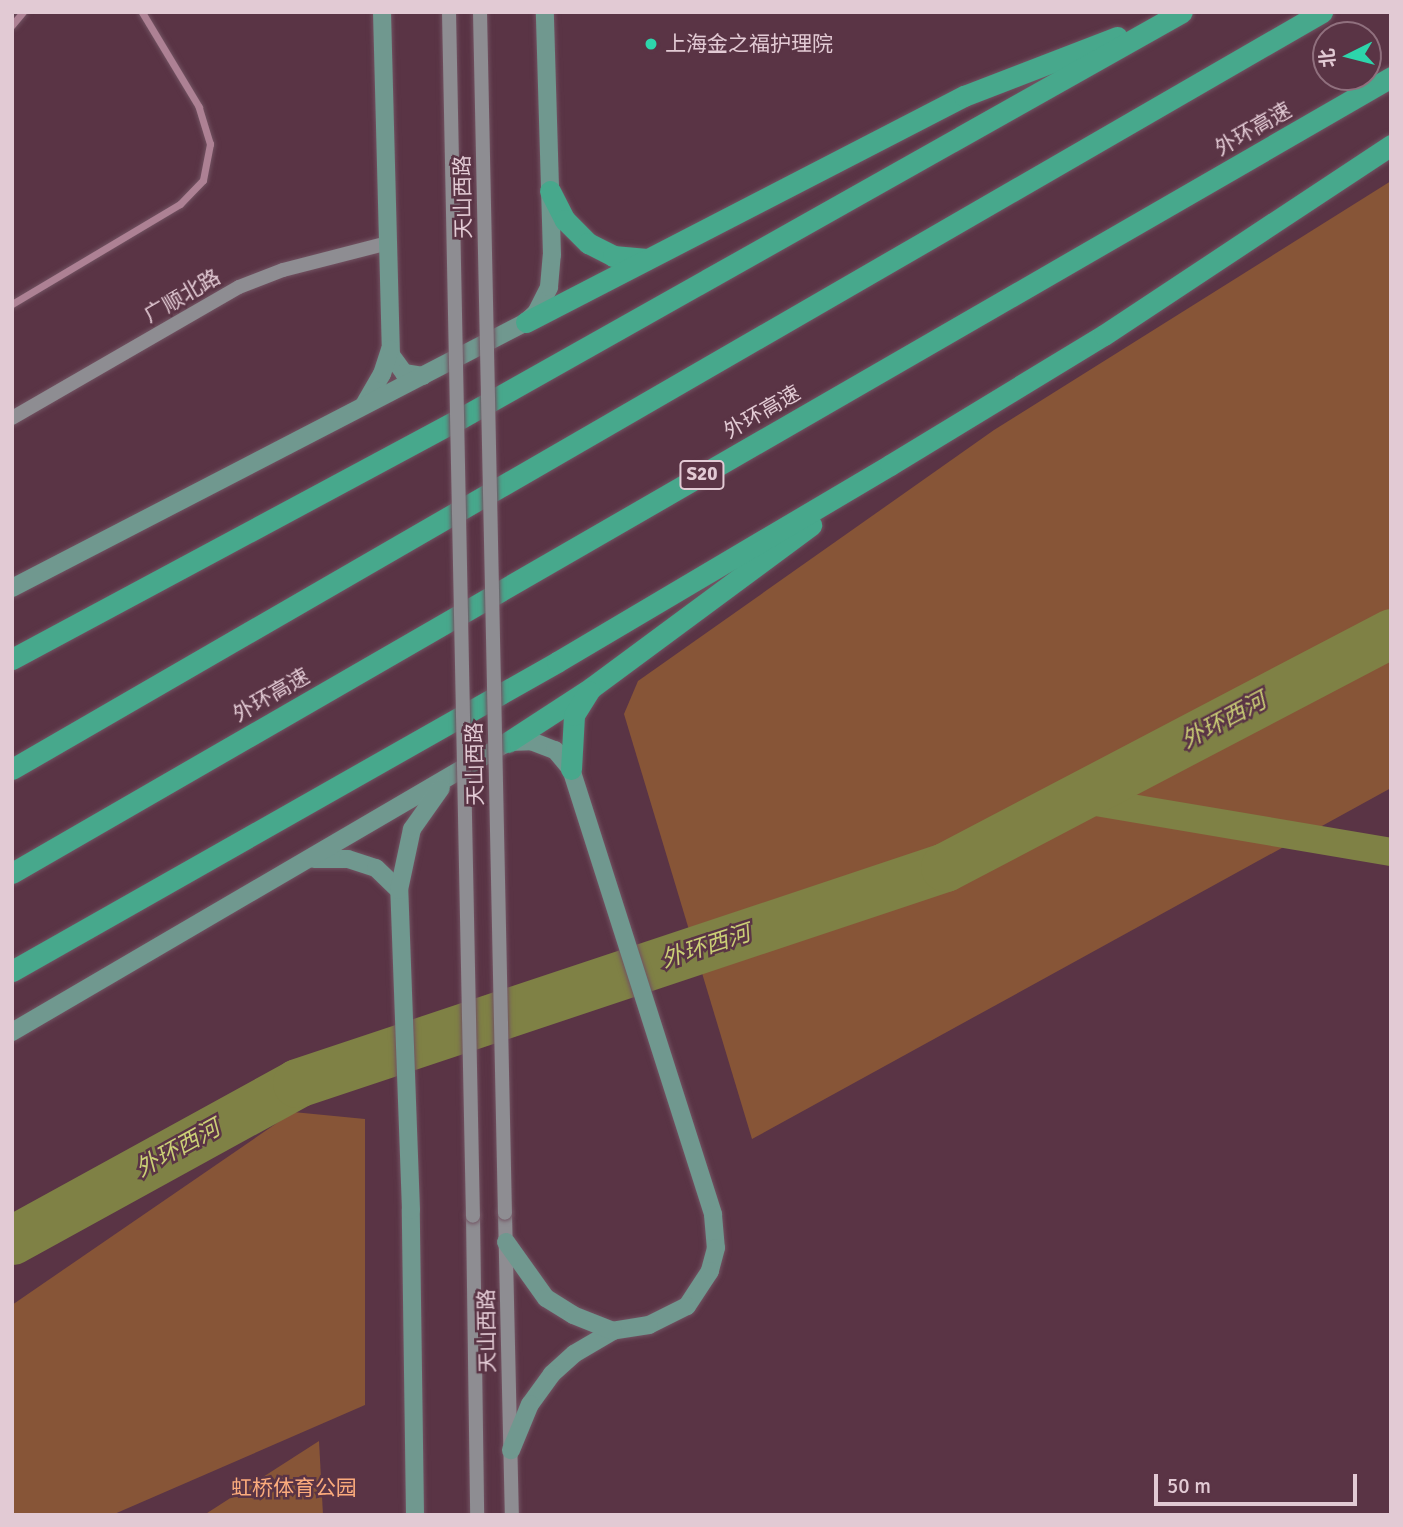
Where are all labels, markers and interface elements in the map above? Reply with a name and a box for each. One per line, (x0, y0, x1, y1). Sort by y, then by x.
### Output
north arrow (1312, 21, 1382, 91)
place label: 上海金之福护理院 (665, 31, 833, 57)
marker: 上海金之福护理院 (643, 36, 659, 52)
text: 北 (1315, 47, 1341, 69)
street label: 外环高速 (1210, 97, 1296, 161)
street label: 天山西路 (450, 155, 476, 239)
street label: 广顺北路 (139, 264, 225, 328)
street label: 外环高速 (719, 380, 805, 444)
road number: S20 (679, 460, 725, 490)
street label: 外环高速 (228, 663, 314, 727)
water label: 外环西河 (1177, 687, 1271, 755)
street label: 天山西路 (462, 722, 488, 806)
water label: 外环西河 (658, 920, 754, 974)
water label: 外环西河 (131, 1115, 225, 1183)
street label: 天山西路 (474, 1289, 500, 1373)
scale bar (1158, 1460, 1361, 1504)
text: 50 m (1167, 1473, 1211, 1499)
park label: 虹桥体育公园 (231, 1475, 357, 1501)

